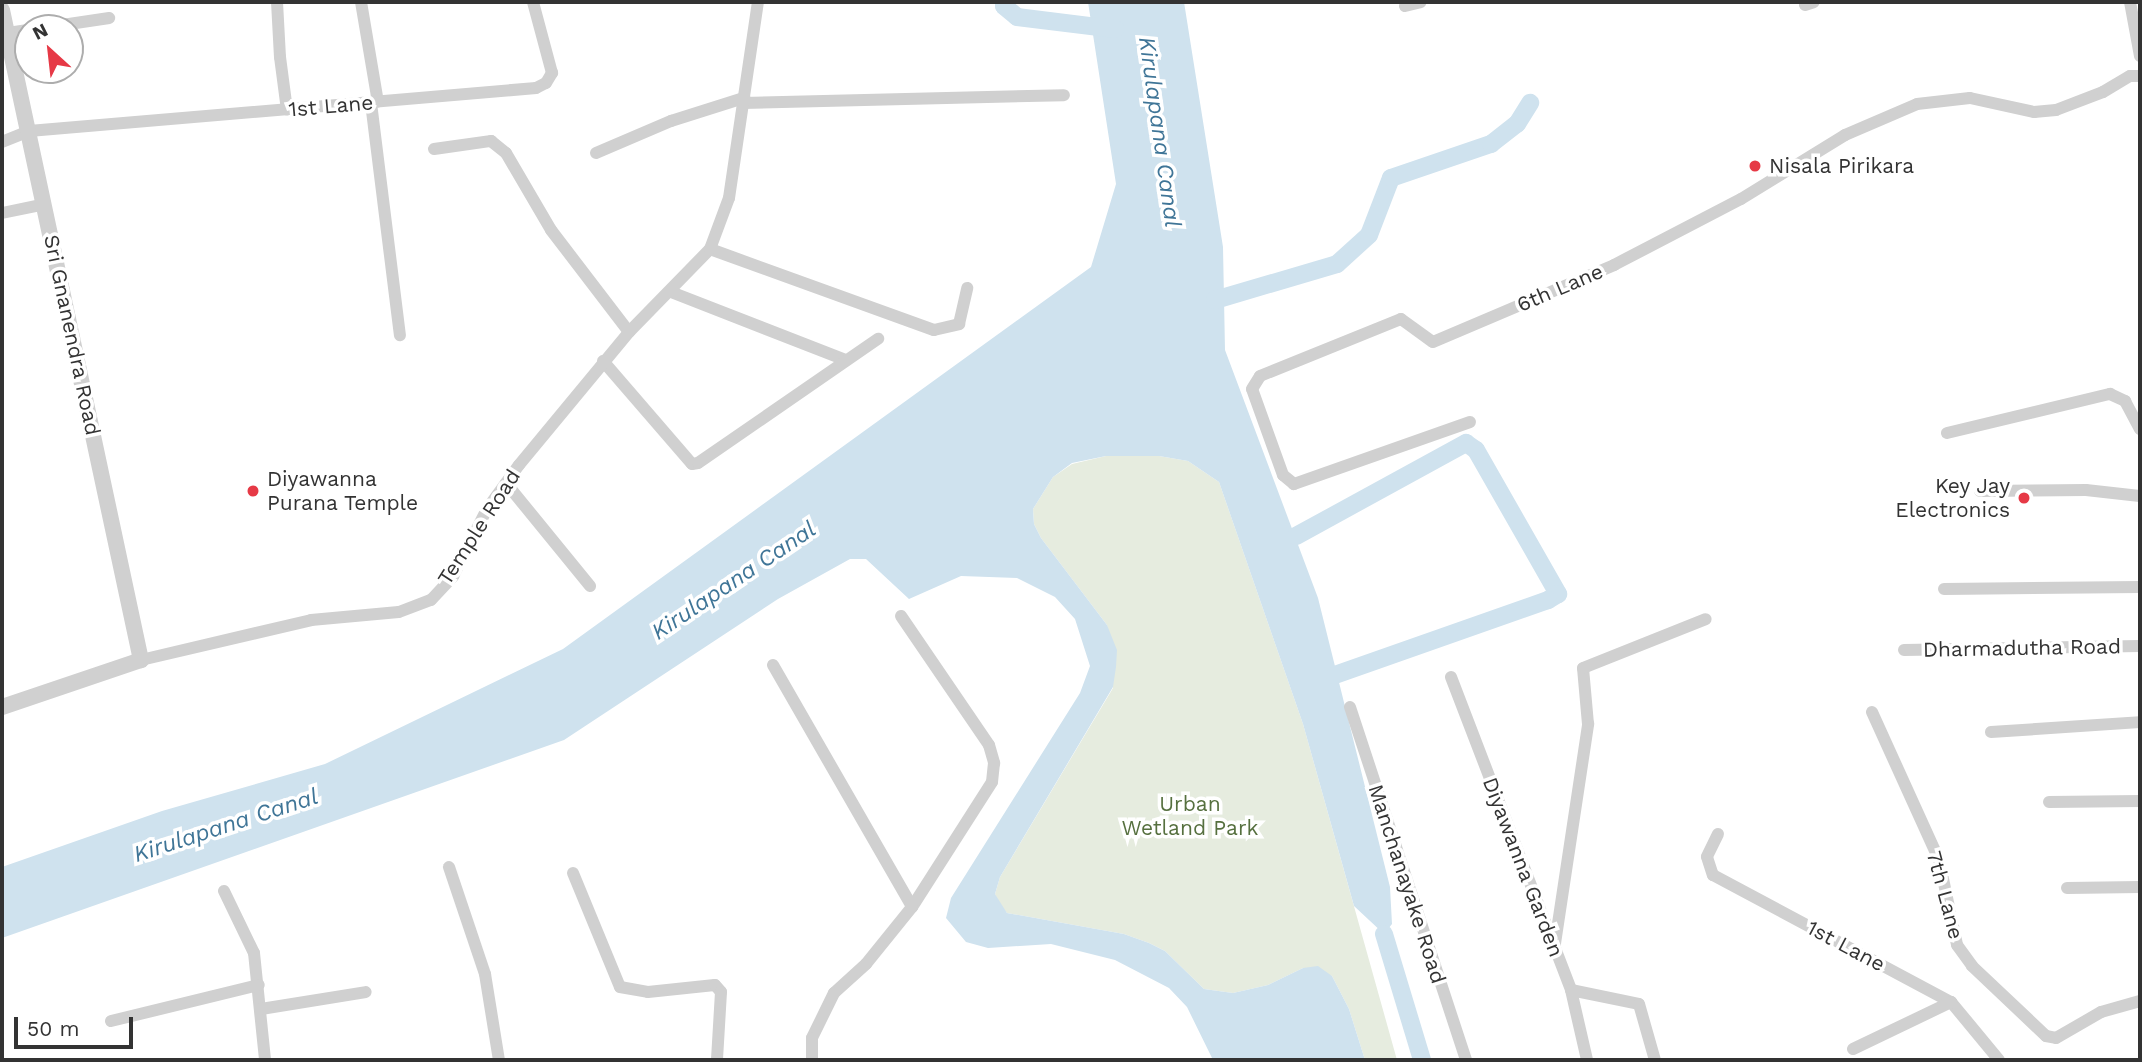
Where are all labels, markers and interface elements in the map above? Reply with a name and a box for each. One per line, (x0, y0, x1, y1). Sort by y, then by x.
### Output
north arrow (14, 14, 84, 84)
text: N (29, 18, 52, 45)
water label: Kirulapana Canal (1132, 35, 1186, 229)
street label: 1st Lane (288, 90, 374, 122)
place label: Nisala Pirikara (1769, 153, 1915, 179)
marker: Nisala Pirikara (1747, 158, 1763, 174)
street label: Sri Gnanendra Road (38, 232, 106, 438)
street label: 6th Lane (1513, 259, 1607, 317)
street label: Temple Road (432, 465, 526, 589)
place label: Diyawanna Purana Temple (267, 466, 419, 516)
place label: Key Jay Electronics (1895, 473, 2010, 523)
marker: Diyawanna Purana Temple (245, 483, 261, 499)
marker: Key Jay Electronics (2016, 490, 2032, 506)
water label: Kirulapana Canal (647, 516, 821, 646)
street label: Dharmadutha Road (1922, 634, 2122, 662)
street label: Diyawanna Garden (1477, 773, 1569, 961)
street label: Manchanayake Road (1363, 781, 1451, 987)
water label: Kirulapana Canal (130, 783, 322, 869)
park label: Urban Wetland Park (1122, 791, 1258, 841)
street label: 7th Lane (1921, 848, 1969, 942)
street label: 1st Lane (1803, 915, 1889, 977)
scale bar (18, 1002, 136, 1046)
text: 50 m (27, 1016, 79, 1041)

